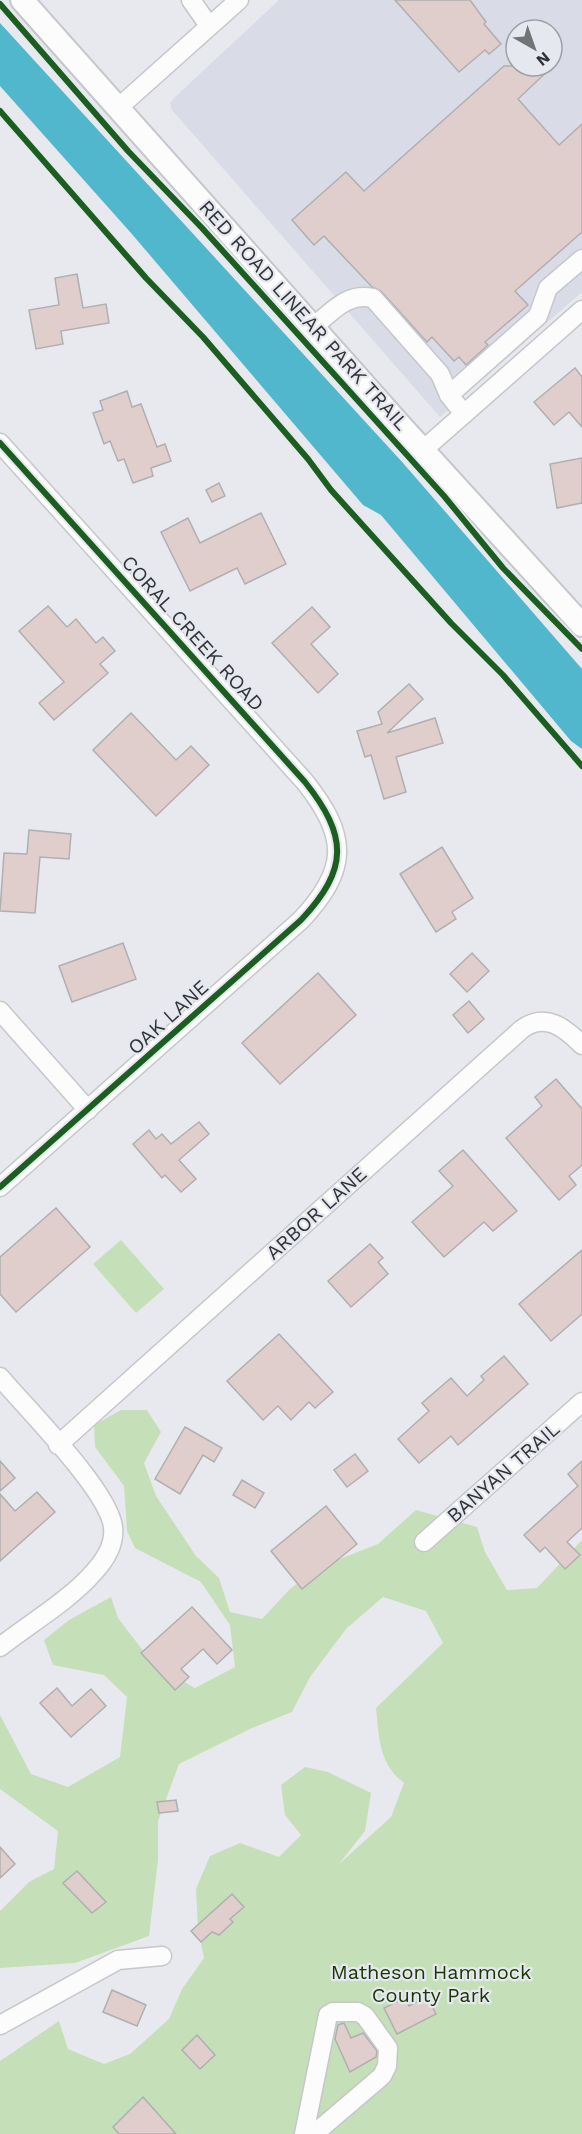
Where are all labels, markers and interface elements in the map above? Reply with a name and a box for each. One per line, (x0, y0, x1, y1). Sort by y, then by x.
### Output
north arrow (504, 18, 564, 78)
text: N (533, 48, 554, 70)
street label: RED ROAD LINEAR PARK TRAIL (194, 195, 414, 435)
street label: CORAL CREEK ROAD (117, 550, 269, 716)
street label: OAK LANE (123, 975, 213, 1059)
street label: ARBOR LANE (261, 1162, 371, 1264)
street label: BANYAN TRAIL (442, 1417, 564, 1527)
park label: Matheson Hammock County Park (331, 1960, 531, 2007)

